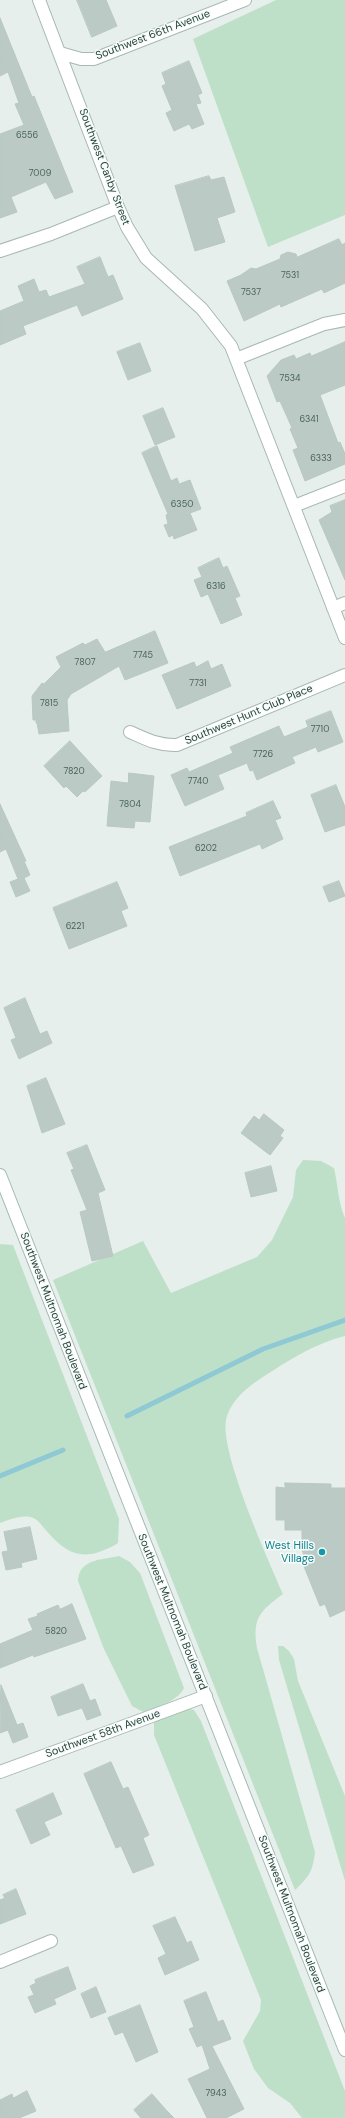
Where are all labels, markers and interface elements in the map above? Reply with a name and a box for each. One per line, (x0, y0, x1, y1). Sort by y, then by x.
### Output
street label: Southwest 66th Avenue (94, 7, 212, 63)
street label: Southwest Canby Street (76, 107, 132, 227)
house number: 6556 (16, 131, 38, 141)
house number: 7009 (29, 169, 51, 179)
house number: 7531 (281, 271, 299, 281)
house number: 7537 (241, 288, 261, 298)
house number: 7534 (280, 374, 300, 384)
house number: 6341 (299, 415, 319, 425)
house number: 6333 (310, 454, 332, 464)
house number: 6350 (171, 500, 193, 510)
house number: 6316 (206, 582, 226, 592)
house number: 7745 (133, 651, 153, 661)
house number: 7807 (75, 658, 95, 668)
house number: 7731 (189, 679, 207, 689)
street label: Southwest Hunt Club Place (183, 682, 315, 748)
house number: 7815 (40, 699, 58, 709)
house number: 7710 (311, 725, 329, 735)
house number: 7726 (253, 750, 273, 760)
house number: 7820 (63, 767, 85, 777)
house number: 7740 (188, 777, 208, 787)
house number: 7804 (119, 800, 141, 810)
house number: 6202 (195, 844, 217, 854)
house number: 6221 (66, 922, 84, 932)
street label: Southwest Multnomah Boulevard (17, 1231, 89, 1391)
street label: Southwest Multnomah Boulevard (135, 1532, 209, 1692)
place label: West Hills Village (265, 1539, 314, 1565)
marker: West Hills Village (317, 1547, 327, 1557)
house number: 5820 (45, 1627, 67, 1637)
street label: Southwest 58th Avenue (44, 1707, 162, 1761)
street label: Southwest Multnomah Boulevard (255, 1834, 327, 1994)
house number: 7943 (205, 2089, 227, 2099)

